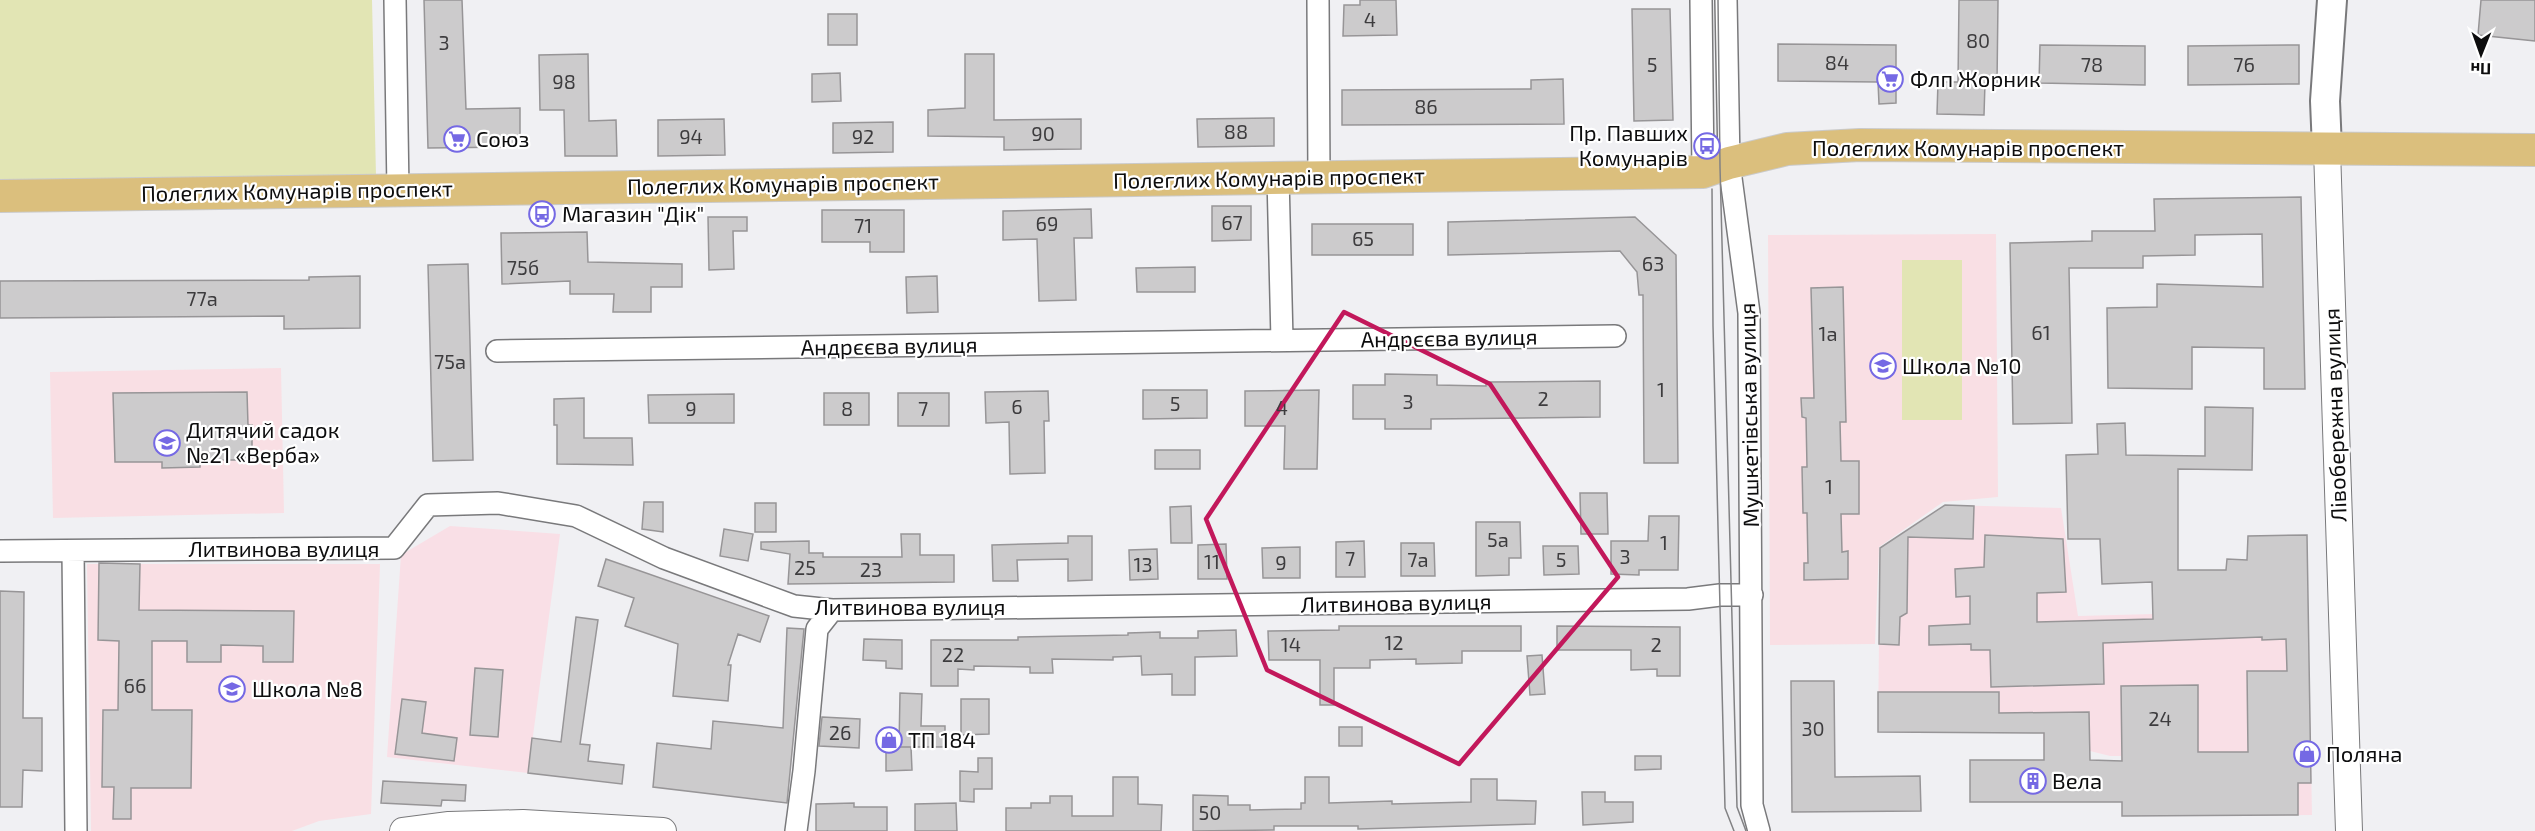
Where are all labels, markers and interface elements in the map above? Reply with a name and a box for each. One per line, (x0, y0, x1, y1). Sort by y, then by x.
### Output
house number: 4 (1364, 7, 1376, 31)
north arrow (2451, 24, 2511, 84)
house number: 80 (1966, 28, 1990, 52)
house number: 3 (438, 30, 450, 54)
house number: 84 (1825, 50, 1849, 74)
house number: 5 (1647, 52, 1657, 76)
house number: 78 (2081, 52, 2103, 76)
house number: 76 (2233, 52, 2255, 76)
text: Пн (2470, 60, 2491, 79)
supermarket icon: Флп Жорник (1875, 64, 1905, 94)
place label: Флп Жорник (1910, 65, 2041, 91)
house number: 98 (552, 69, 576, 93)
house number: 86 (1414, 94, 1438, 118)
house number: 88 (1224, 119, 1248, 143)
place label: Пр. Павших Комунарiв (1569, 119, 1688, 171)
house number: 90 (1031, 121, 1055, 145)
supermarket icon: Союз (442, 124, 472, 154)
house number: 94 (679, 124, 703, 148)
house number: 92 (852, 124, 874, 148)
place label: Союз (476, 125, 529, 151)
bus stop icon: Пр. Павших Комунарiв (1692, 131, 1722, 161)
street label: Полеглих Комунарів проспект (1812, 134, 2124, 161)
street label: Полеглих Комунарів проспект (1113, 161, 1425, 194)
street label: Полеглих Комунарів проспект (627, 167, 939, 200)
street label: Полеглих Комунарів проспект (141, 174, 453, 207)
bus stop icon: Магазин "Дік" (527, 199, 557, 229)
place label: Магазин "Дік" (562, 200, 704, 226)
house number: 67 (1221, 210, 1243, 234)
house number: 69 (1036, 211, 1058, 235)
house number: 71 (854, 213, 872, 237)
house number: 65 (1352, 226, 1374, 250)
house number: 63 (1642, 251, 1664, 275)
house number: 75б (507, 255, 539, 279)
house number: 77а (186, 286, 218, 310)
street label: Мушкетівська вулиця (1733, 302, 1764, 528)
street label: Лівобережна вулиця (2317, 308, 2352, 523)
house number: 61 (2031, 320, 2051, 344)
house number: 1а (1819, 321, 1838, 345)
street label: Андрєєва вулиця (1360, 322, 1538, 353)
street label: Андрєєва вулиця (800, 330, 978, 361)
house number: 75а (434, 349, 466, 373)
school or university icon: Школа №10 (1868, 351, 1898, 381)
place label: Школа №10 (1902, 352, 2021, 378)
house number: 1 (1657, 377, 1665, 401)
house number: 2 (1537, 386, 1549, 410)
house number: 3 (1402, 389, 1414, 413)
house number: 5 (1170, 391, 1180, 415)
house number: 6 (1011, 394, 1023, 418)
house number: 4 (1276, 395, 1288, 419)
house number: 9 (685, 396, 697, 420)
house number: 8 (841, 396, 853, 420)
house number: 7 (918, 396, 928, 420)
place label: Дитячий садок №21 «Верба» (186, 416, 340, 467)
school or university icon: Дитячий садок №21 «Верба» (152, 428, 182, 458)
house number: 1 (1825, 474, 1833, 498)
house number: 5а (1487, 527, 1509, 551)
house number: 1 (1660, 530, 1668, 554)
street label: Литвинова вулиця (188, 535, 380, 562)
house number: 3 (1619, 544, 1631, 568)
house number: 7 (1345, 546, 1355, 570)
house number: 7а (1407, 547, 1429, 571)
house number: 5 (1556, 547, 1566, 571)
house number: 11 (1204, 549, 1220, 573)
house number: 9 (1275, 550, 1287, 574)
house number: 13 (1133, 552, 1153, 576)
house number: 25 (794, 555, 816, 579)
house number: 23 (860, 557, 882, 581)
street label: Литвинова вулиця (1300, 587, 1492, 618)
street label: Литвинова вулиця (814, 593, 1006, 620)
house number: 12 (1384, 630, 1404, 654)
house number: 14 (1281, 632, 1301, 656)
house number: 2 (1650, 632, 1662, 656)
house number: 22 (942, 642, 964, 666)
house number: 66 (124, 673, 146, 697)
school or university icon: Школа №8 (217, 674, 247, 704)
place label: Школа №8 (252, 675, 363, 701)
house number: 24 (2148, 706, 2172, 730)
house number: 30 (1801, 716, 1825, 740)
house number: 26 (829, 720, 851, 744)
shop icon: ТП 184 (874, 725, 904, 755)
place label: ТП 184 (908, 726, 976, 752)
shop icon: Поляна (2292, 739, 2322, 769)
place label: Поляна (2326, 740, 2402, 766)
building icon: Вела (2018, 766, 2048, 796)
place label: Вела (2052, 767, 2102, 793)
house number: 50 (1199, 800, 1221, 824)

